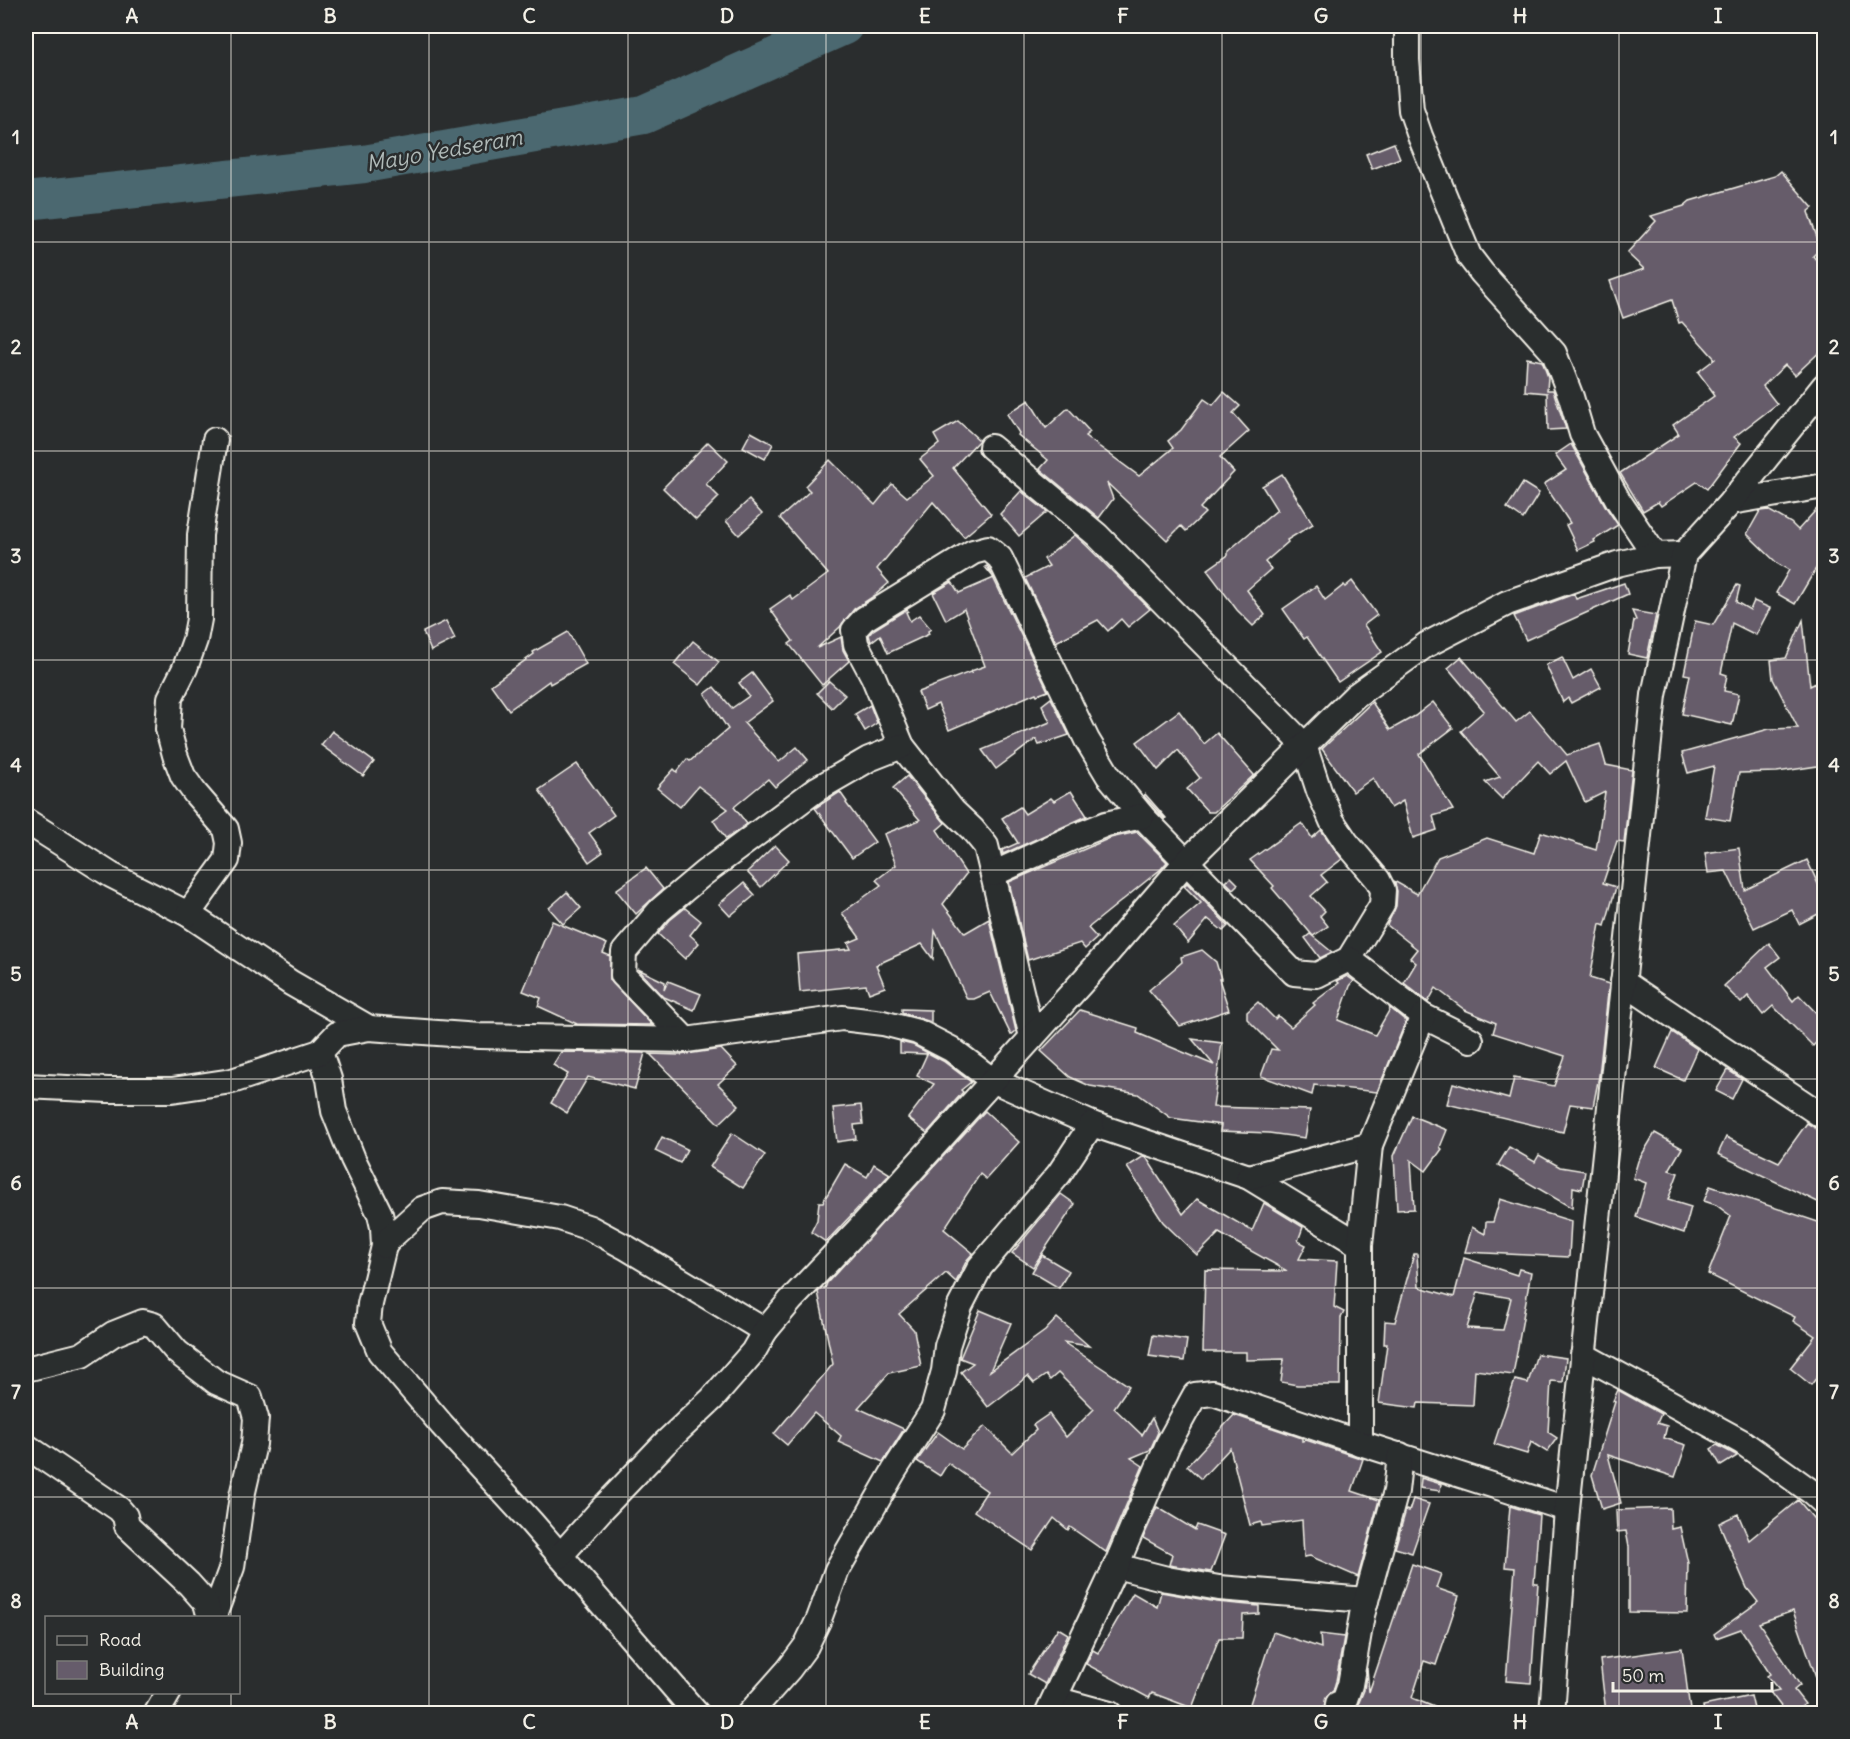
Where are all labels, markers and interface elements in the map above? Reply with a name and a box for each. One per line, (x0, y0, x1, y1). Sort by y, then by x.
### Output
text: A (126, 3, 139, 28)
text: B (323, 3, 337, 28)
text: C (522, 3, 536, 28)
text: D (720, 3, 734, 28)
text: E (919, 3, 931, 28)
text: F (1117, 3, 1129, 28)
text: G (1314, 3, 1328, 28)
text: H (1513, 3, 1527, 28)
text: I (1714, 3, 1723, 28)
water label: Mayo Yedseram (364, 122, 525, 178)
text: 1 (12, 124, 20, 149)
text: 1 (1830, 124, 1838, 149)
text: 2 (11, 334, 22, 359)
text: 2 (1829, 334, 1840, 359)
text: 3 (10, 543, 22, 568)
text: 3 (1828, 543, 1840, 568)
text: 4 (10, 752, 22, 777)
text: 4 (1828, 752, 1840, 777)
text: 5 (10, 961, 22, 986)
text: 5 (1828, 961, 1840, 986)
text: 6 (10, 1170, 22, 1195)
text: 6 (1828, 1170, 1840, 1195)
text: 7 (11, 1379, 21, 1404)
text: 7 (1829, 1379, 1839, 1404)
text: 8 (10, 1588, 22, 1613)
text: 8 (1828, 1588, 1840, 1613)
legend (45, 1616, 240, 1694)
text: Road (99, 1628, 142, 1651)
scale bar (1613, 1655, 1772, 1693)
text: Building (99, 1658, 164, 1681)
text: 50 m (1622, 1664, 1664, 1687)
text: A (126, 1709, 139, 1734)
text: B (323, 1709, 337, 1734)
text: C (522, 1709, 536, 1734)
text: D (720, 1709, 734, 1734)
text: E (919, 1709, 931, 1734)
text: F (1117, 1709, 1129, 1734)
text: G (1314, 1709, 1328, 1734)
text: H (1513, 1709, 1527, 1734)
text: I (1714, 1709, 1723, 1734)

